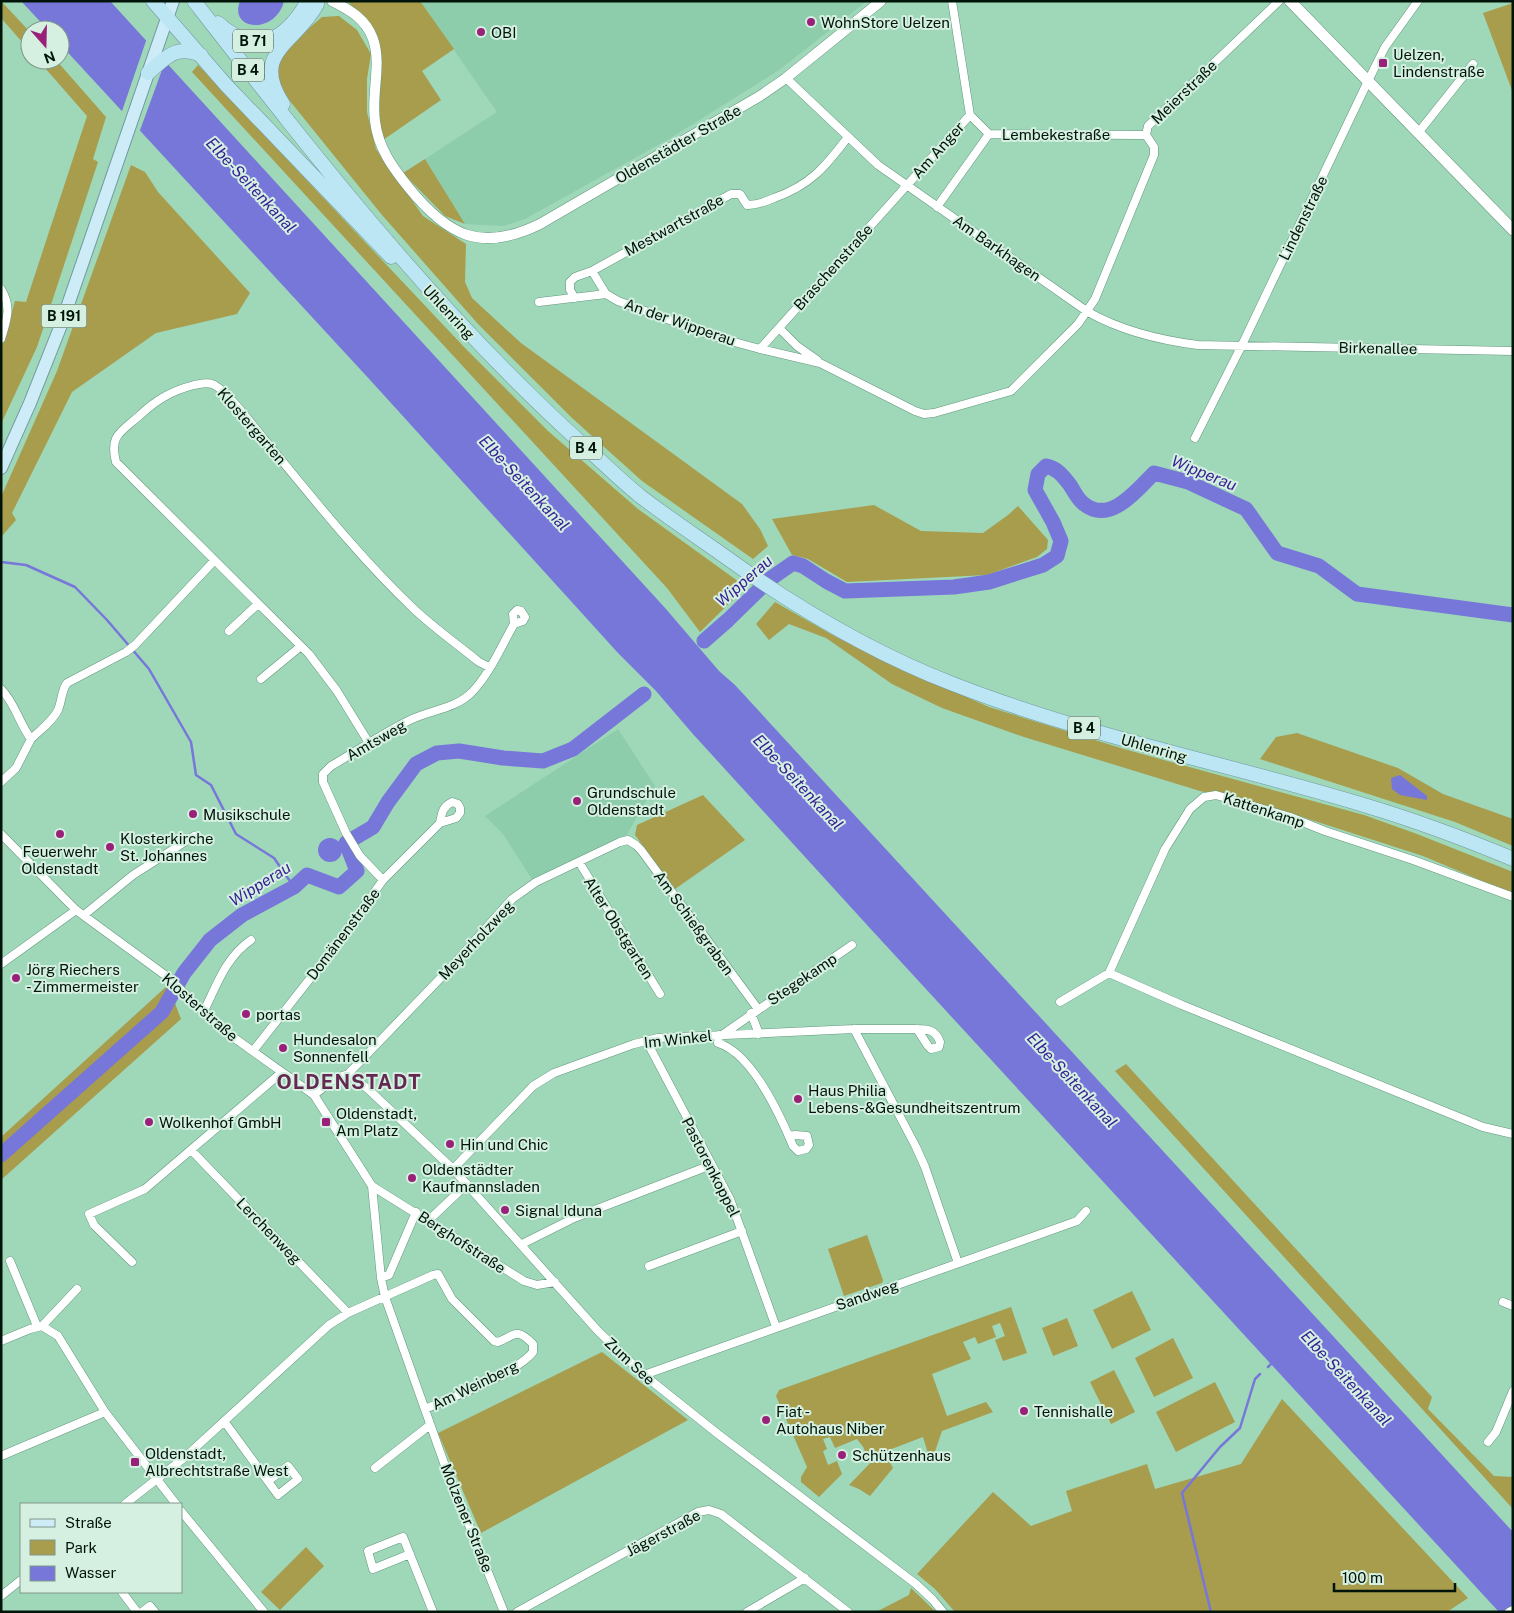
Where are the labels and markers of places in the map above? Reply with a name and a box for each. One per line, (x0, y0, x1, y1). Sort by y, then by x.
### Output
place label: WohnStore Uelzen (821, 14, 950, 31)
marker: WohnStore Uelzen (805, 16, 817, 28)
place label: OBI (491, 24, 516, 41)
marker: OBI (475, 26, 487, 38)
place label: Uelzen, Lindenstraße (1393, 46, 1485, 80)
marker: Uelzen, Lindenstraße (1377, 57, 1389, 69)
place label: Grundschule Oldenstadt (587, 784, 676, 818)
marker: Grundschule Oldenstadt (571, 795, 583, 807)
place label: Musikschule (203, 806, 290, 823)
marker: Musikschule (187, 808, 199, 820)
marker: Feuerwehr Oldenstadt (54, 828, 66, 840)
place label: Klosterkirche St. Johannes (120, 830, 213, 864)
marker: Klosterkirche St. Johannes (104, 841, 116, 853)
place label: Feuerwehr Oldenstadt (21, 843, 99, 877)
place label: Jörg Riechers - Zimmermeister (26, 961, 139, 995)
marker: Jörg Riechers - Zimmermeister (10, 972, 22, 984)
place label: portas (256, 1006, 301, 1023)
marker: portas (240, 1008, 252, 1020)
place label: Hundesalon Sonnenfell (293, 1031, 377, 1065)
marker: Hundesalon Sonnenfell (277, 1042, 289, 1054)
place label: Haus Philia Lebens-&Gesundheitszentrum (808, 1082, 1021, 1116)
marker: Haus Philia Lebens-&Gesundheitszentrum (792, 1093, 804, 1105)
place label: Oldenstadt, Am Platz (336, 1105, 417, 1139)
place label: Wolkenhof GmbH (159, 1114, 282, 1131)
marker: Wolkenhof GmbH (143, 1116, 155, 1128)
marker: Oldenstadt, Am Platz (320, 1116, 332, 1128)
place label: Hin und Chic (460, 1136, 549, 1153)
marker: Hin und Chic (444, 1138, 456, 1150)
place label: Oldenstädter Kaufmannsladen (422, 1161, 540, 1195)
marker: Oldenstädter Kaufmannsladen (406, 1172, 418, 1184)
place label: Signal Iduna (515, 1202, 602, 1219)
marker: Signal Iduna (499, 1204, 511, 1216)
place label: Fiat - Autohaus Niber (776, 1403, 885, 1437)
place label: Tennishalle (1034, 1403, 1113, 1420)
marker: Tennishalle (1018, 1405, 1030, 1417)
marker: Fiat - Autohaus Niber (760, 1414, 772, 1426)
place label: Oldenstadt, Albrechtstraße West (145, 1445, 289, 1479)
place label: Schützenhaus (852, 1447, 951, 1464)
marker: Schützenhaus (836, 1449, 848, 1461)
marker: Oldenstadt, Albrechtstraße West (129, 1456, 141, 1468)

